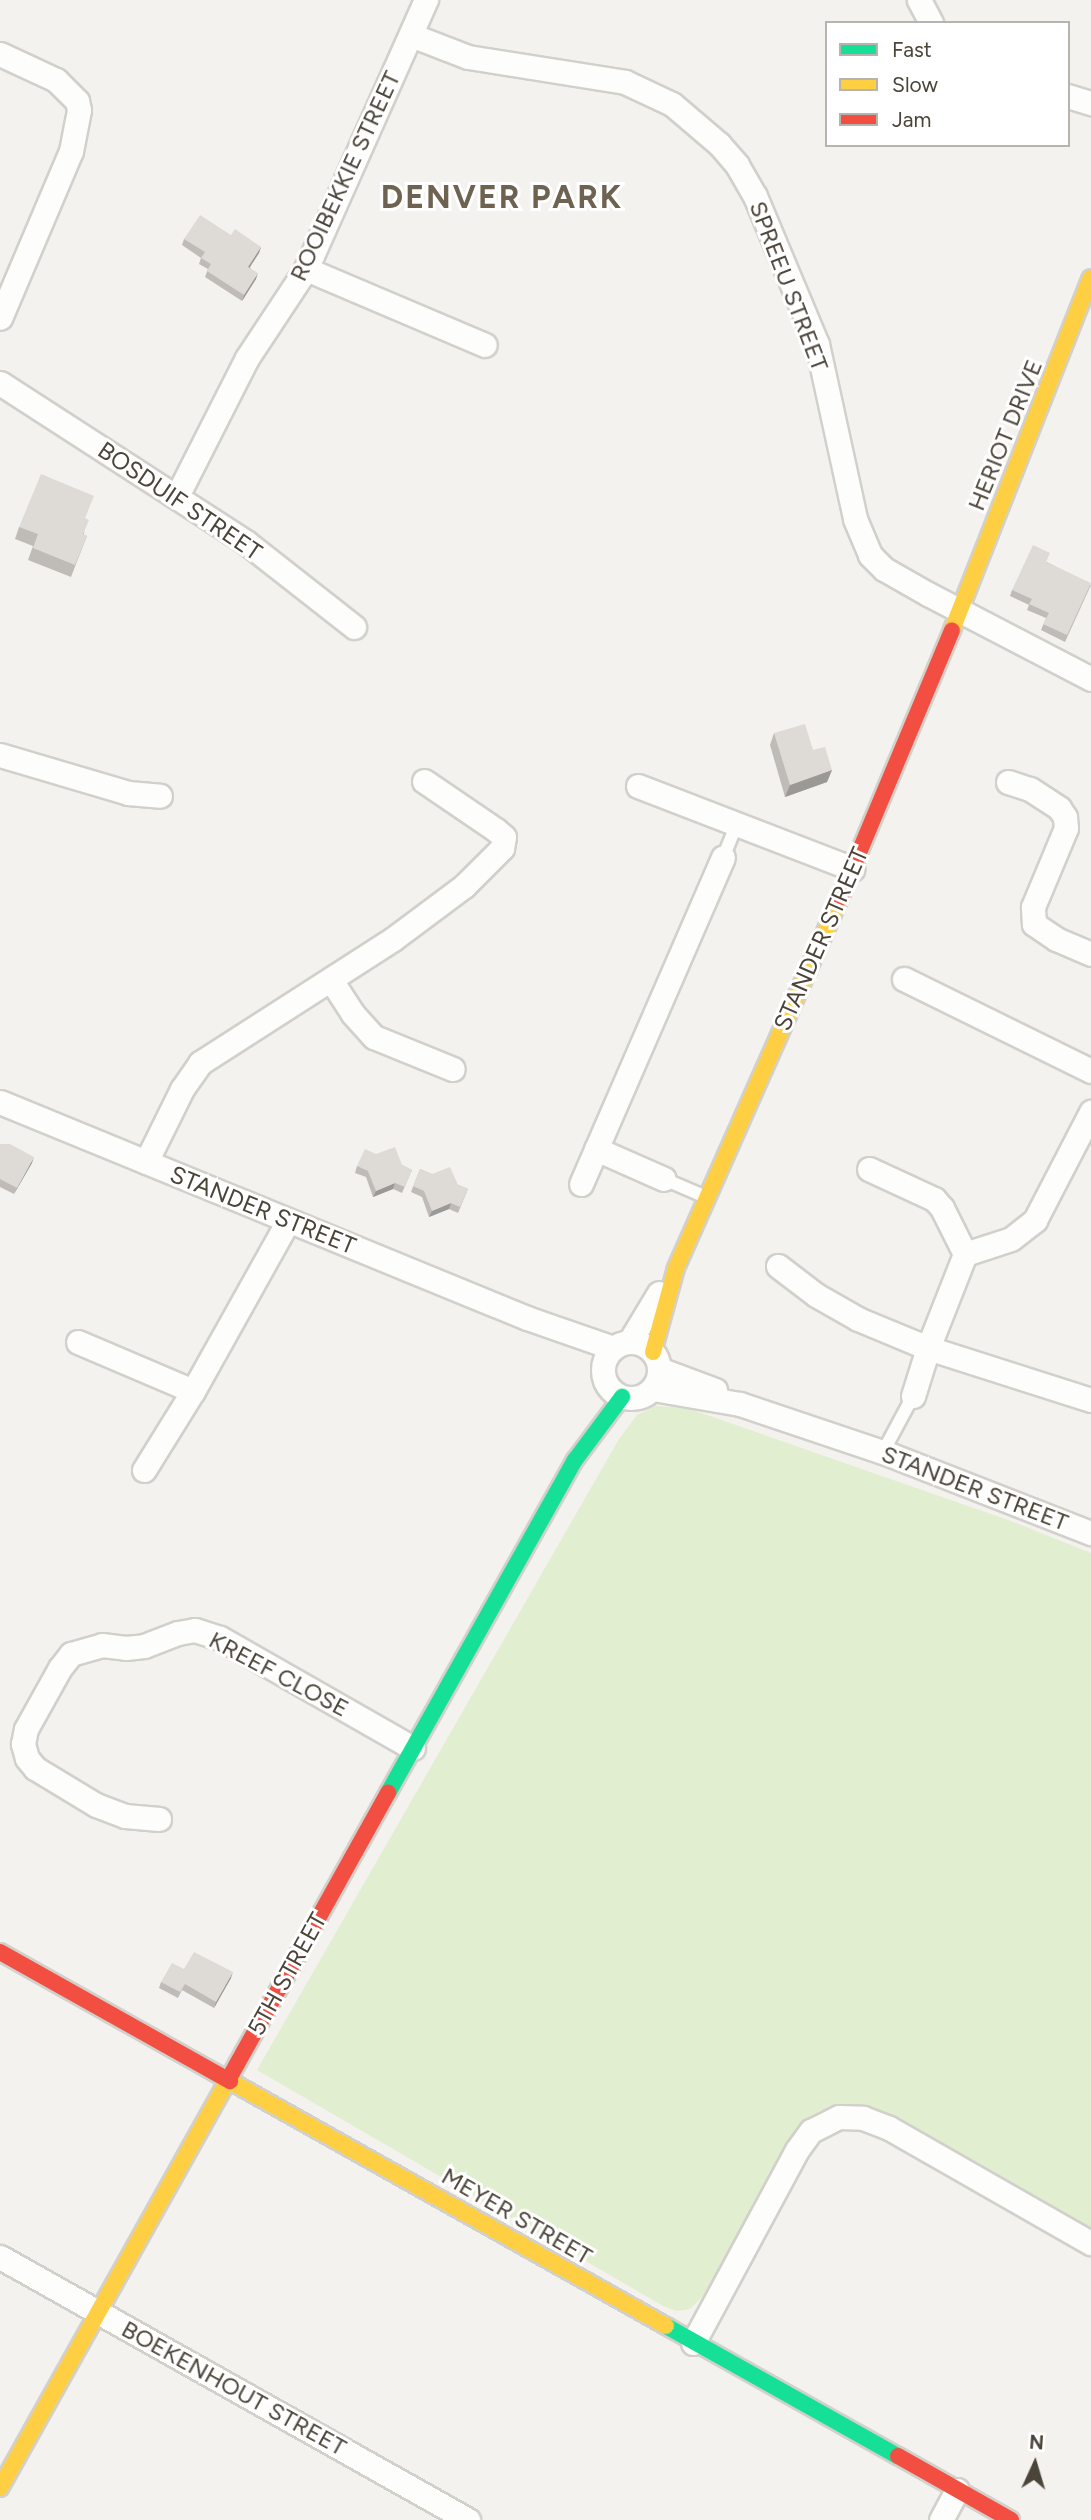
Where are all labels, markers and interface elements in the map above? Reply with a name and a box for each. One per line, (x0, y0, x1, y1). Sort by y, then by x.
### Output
legend (825, 21, 1070, 147)
text: Fast (892, 37, 932, 62)
street label: ROOIBEKKIE STREET (284, 66, 406, 286)
text: Slow (892, 72, 938, 97)
text: Jam (892, 107, 931, 132)
district label: DENVER PARK (382, 178, 622, 216)
street label: SPREEU STREET (743, 197, 835, 375)
street label: HERIOT DRIVE (962, 355, 1048, 515)
street label: BOSDUIF STREET (93, 435, 267, 567)
street label: STANDER STREET (768, 843, 874, 1035)
street label: STANDER STREET (166, 1160, 360, 1260)
street label: STANDER STREET (878, 1439, 1072, 1537)
street label: KREEF CLOSE (204, 1625, 354, 1723)
street label: 5TH STREET (242, 1908, 332, 2040)
street label: MEYER STREET (437, 2161, 597, 2271)
street label: BOEKENHOUT STREET (117, 2314, 351, 2462)
north arrow (1000, 2429, 1070, 2499)
text: N (1028, 2431, 1045, 2455)

